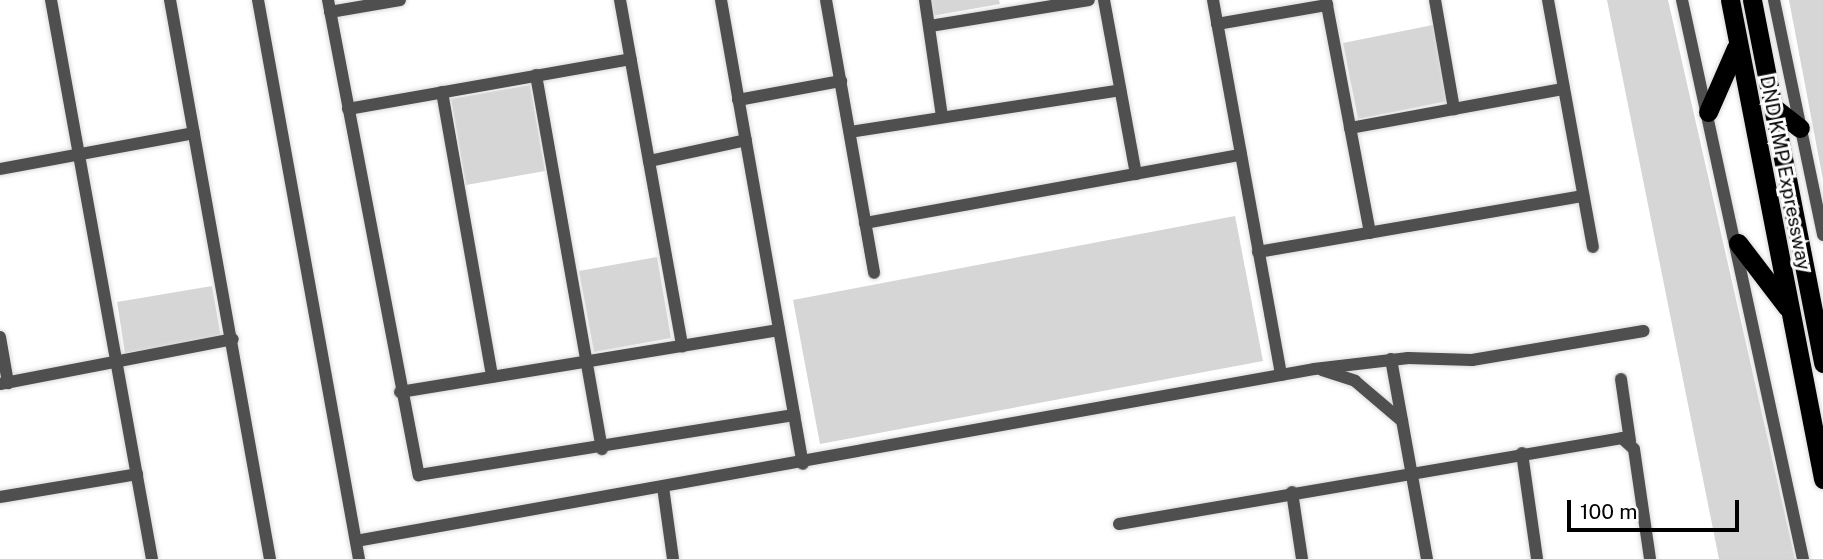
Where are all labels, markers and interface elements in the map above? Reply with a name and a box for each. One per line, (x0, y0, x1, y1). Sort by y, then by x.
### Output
street label: DND KMP Expressway (1755, 74, 1815, 272)
scale bar (1571, 486, 1742, 530)
text: 100 m (1580, 499, 1637, 524)

